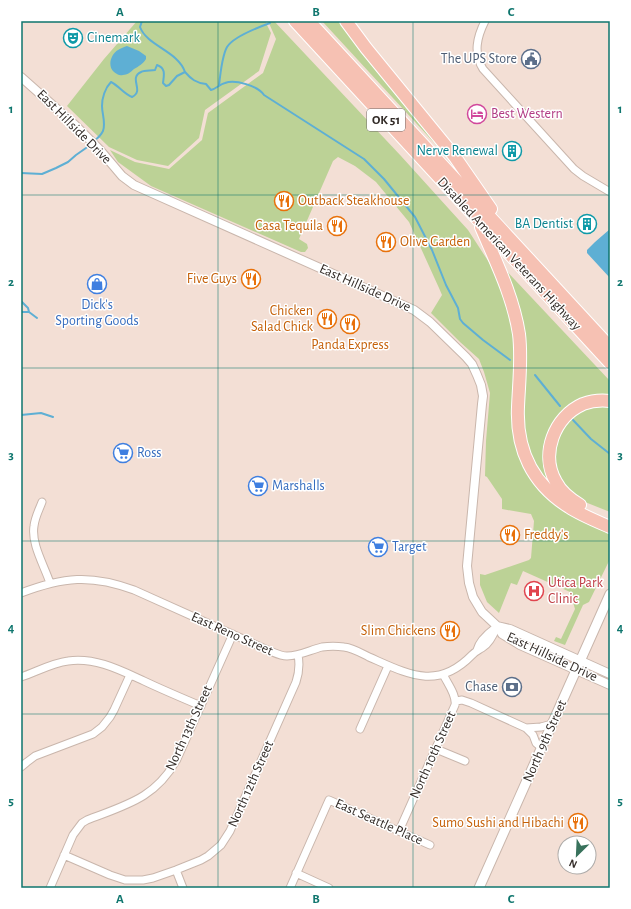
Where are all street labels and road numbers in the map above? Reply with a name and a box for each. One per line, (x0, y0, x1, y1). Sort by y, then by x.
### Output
street label: East Hillside Drive (34, 87, 114, 167)
road number: OK 51 (367, 109, 405, 131)
street label: Disabled American Veterans Highway (434, 175, 584, 333)
street label: East Hillside Drive (317, 262, 413, 314)
street label: East Reno Street (189, 610, 276, 659)
street label: East Hillside Drive (504, 630, 600, 684)
street label: North 13th Street (163, 683, 215, 773)
street label: North 9th Street (521, 697, 570, 784)
street label: North 10th Street (408, 709, 459, 801)
street label: North 12th Street (226, 738, 276, 829)
street label: East Seattle Place (333, 796, 425, 848)

